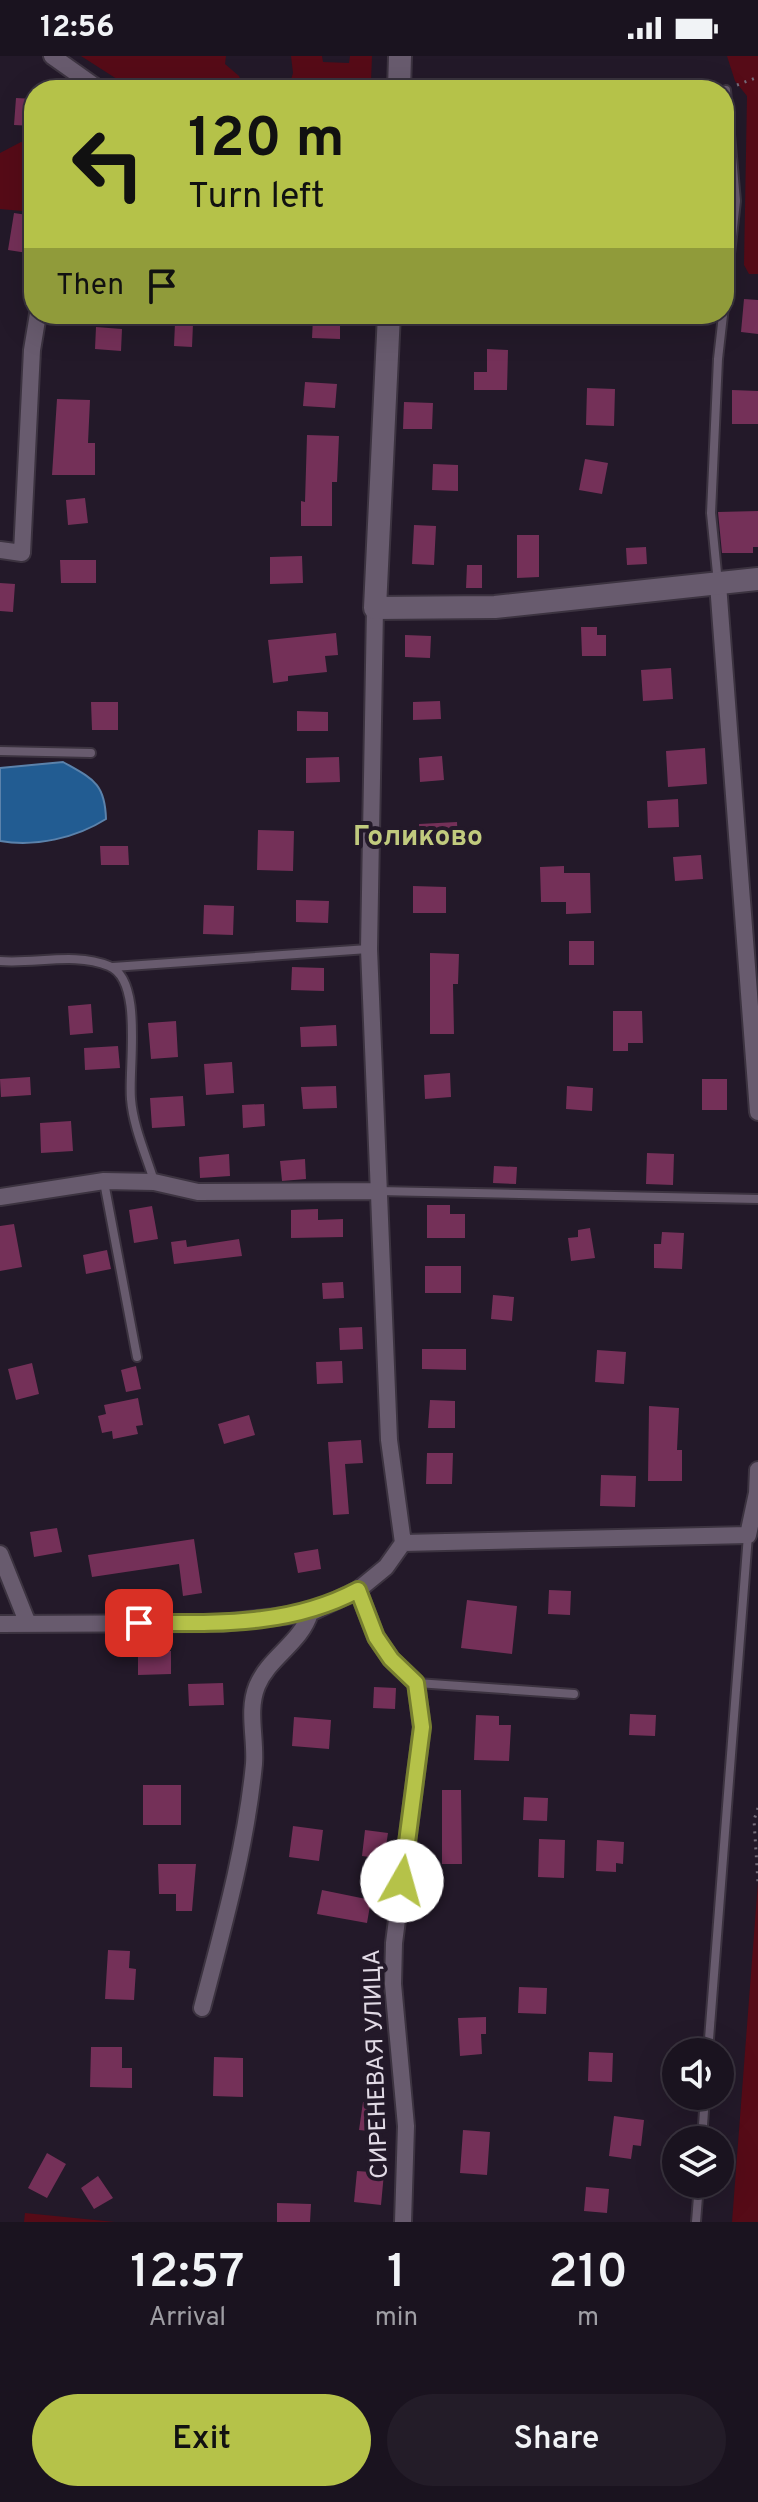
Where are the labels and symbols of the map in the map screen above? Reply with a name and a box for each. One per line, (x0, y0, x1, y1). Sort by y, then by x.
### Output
district label: Голиково (353, 820, 483, 856)
pin (105, 1589, 173, 1657)
position arrow (360, 1839, 444, 1923)
street label: СИРЕНЕВАЯ УЛИЦА (358, 1949, 396, 2179)

